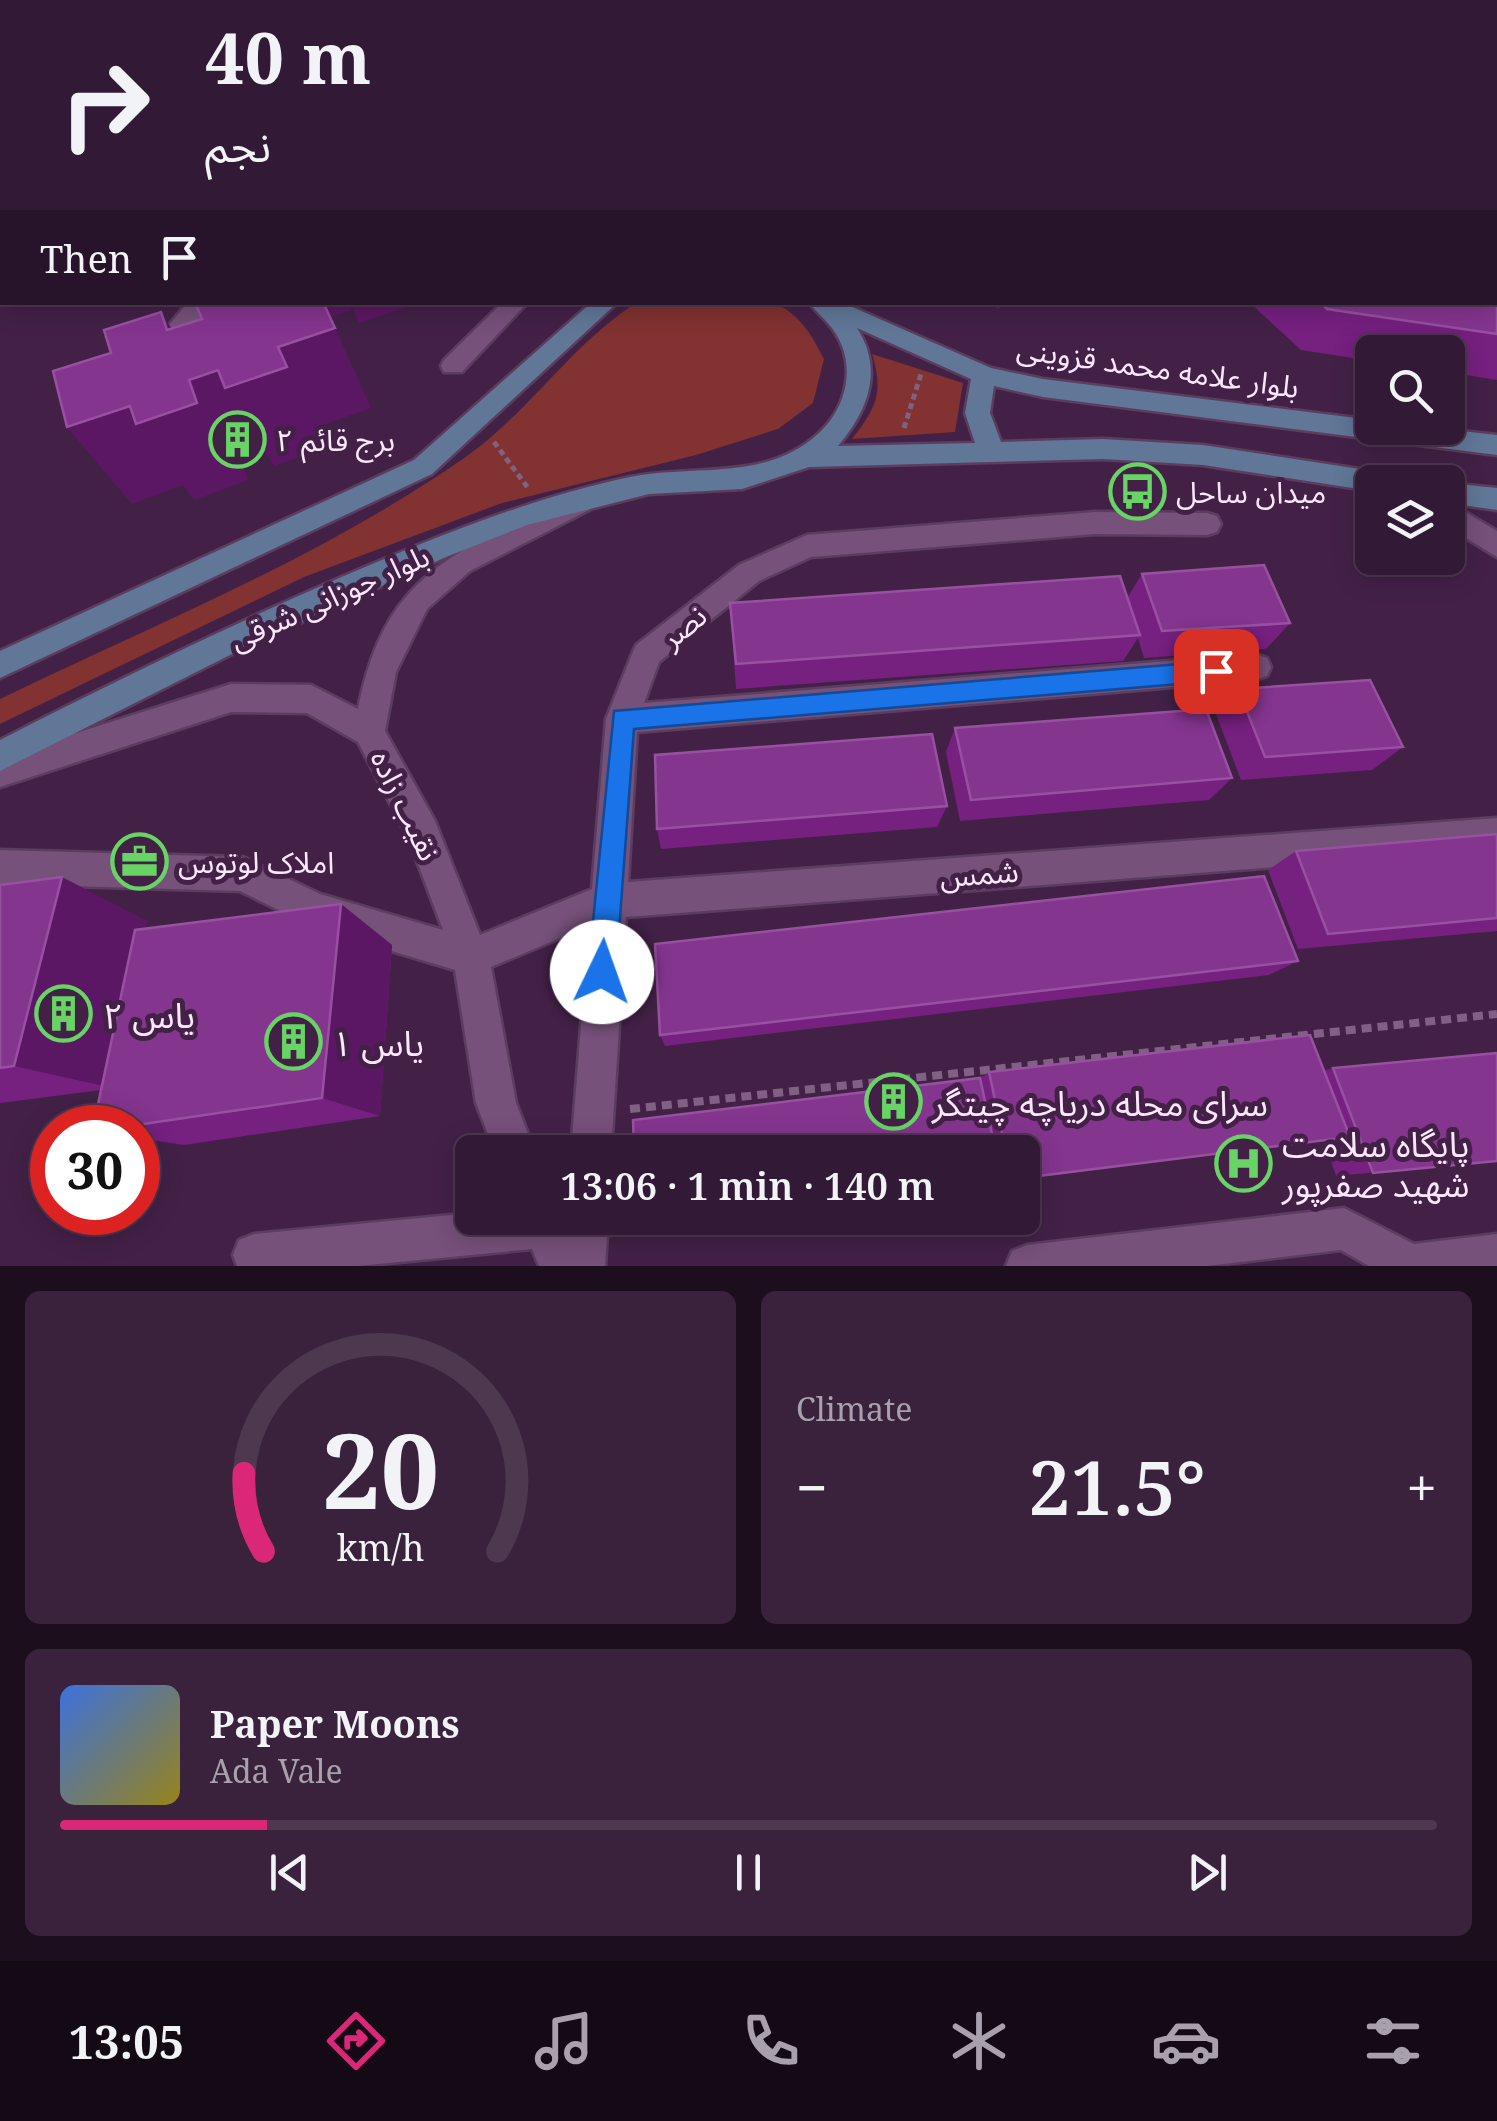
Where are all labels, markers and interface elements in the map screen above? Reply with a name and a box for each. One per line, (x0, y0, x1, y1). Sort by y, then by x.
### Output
text: 40 m (205, 9, 371, 105)
icon: right (40, 40, 170, 170)
text: نجم (205, 114, 271, 175)
icon: arrive (152, 230, 207, 285)
text: Then (40, 232, 132, 284)
street label: بلوار علامه محمد قزوینی (1014, 327, 1302, 407)
map controls (1355, 335, 1465, 575)
button: search (1355, 335, 1465, 445)
building icon: برج قائم ۲ (207, 409, 267, 469)
place label: برج قائم ۲ (276, 419, 395, 464)
bus stop icon: میدان ساحل (1107, 461, 1167, 521)
button: layers (1355, 465, 1465, 575)
place label: میدان ساحل (1176, 471, 1326, 512)
street label: بلوار جوزانی شرقی (223, 535, 435, 659)
street label: نصر (651, 595, 715, 658)
pin (1174, 629, 1259, 714)
icon: arrive (1189, 644, 1244, 699)
street label: نقیب زاده (362, 743, 450, 867)
office icon: املاک لوتوس (109, 831, 169, 891)
place label: املاک لوتوس (178, 841, 334, 882)
street label: شمس (938, 850, 1020, 896)
position arrow (550, 920, 654, 1024)
building icon: یاس ۲ (34, 984, 94, 1044)
place label: یاس ۲ (103, 991, 195, 1038)
building icon: یاس ۱ (263, 1012, 323, 1072)
place label: یاس ۱ (332, 1019, 424, 1066)
building icon: سرای محله دریاچه چیتگر (863, 1072, 923, 1132)
place label: سرای محله دریاچه چیتگر (931, 1079, 1268, 1126)
speed limit sign: 30 (30, 1105, 160, 1235)
place label: پایگاه سلامت شهید صفرپور (1281, 1120, 1470, 1207)
hospital icon: پایگاه سلامت شهید صفرپور (1213, 1133, 1273, 1193)
text: 13:06 · 1 min · 140 m (560, 1159, 935, 1211)
text: Climate (796, 1387, 912, 1430)
text: 20 (322, 1398, 439, 1539)
text: 21.5° (1028, 1435, 1206, 1537)
text: − (796, 1449, 828, 1524)
text: + (1406, 1449, 1437, 1524)
text: km/h (337, 1523, 424, 1571)
text: Paper Moons (210, 1697, 460, 1749)
text: Ada Vale (210, 1749, 343, 1792)
icon: previous (262, 1845, 317, 1900)
icon: pause (721, 1845, 776, 1900)
icon: next (1180, 1845, 1235, 1900)
icon: directions (321, 2006, 391, 2076)
icon: music (529, 2006, 599, 2076)
icon: phone (736, 2006, 806, 2076)
icon: climate (944, 2006, 1014, 2076)
icon: car (1151, 2006, 1221, 2076)
icon: filters (1358, 2006, 1428, 2076)
text: 13:05 (69, 2011, 184, 2072)

